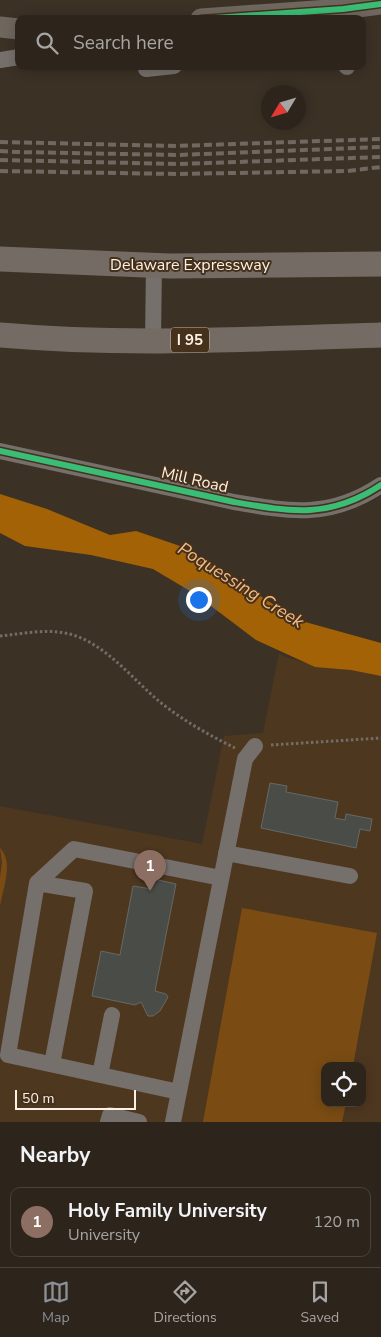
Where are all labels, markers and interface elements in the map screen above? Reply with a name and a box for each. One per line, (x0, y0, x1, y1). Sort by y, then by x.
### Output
search box (15, 15, 366, 70)
icon: search (33, 29, 61, 57)
text: Search here (73, 30, 174, 56)
north arrow (261, 85, 306, 130)
street label: Delaware Expressway (110, 254, 271, 276)
road number: I 95 (171, 328, 209, 352)
street label: Mill Road (159, 462, 230, 498)
water label: Poquessing Creek (173, 536, 310, 634)
your location (186, 587, 212, 613)
pin: 1 (134, 850, 166, 891)
map controls (321, 1062, 366, 1107)
button: locate (321, 1062, 366, 1107)
scale bar (15, 1087, 136, 1110)
text: 50 m (22, 1089, 54, 1108)
text: Nearby (20, 1141, 90, 1169)
text: Holy Family University (68, 1198, 267, 1224)
text: 1 (32, 1211, 42, 1233)
text: 120 m (313, 1211, 360, 1233)
text: University (68, 1224, 140, 1246)
tab: Map (42, 1278, 70, 1327)
tab: Directions (154, 1278, 217, 1327)
tab: Saved (300, 1278, 339, 1327)

